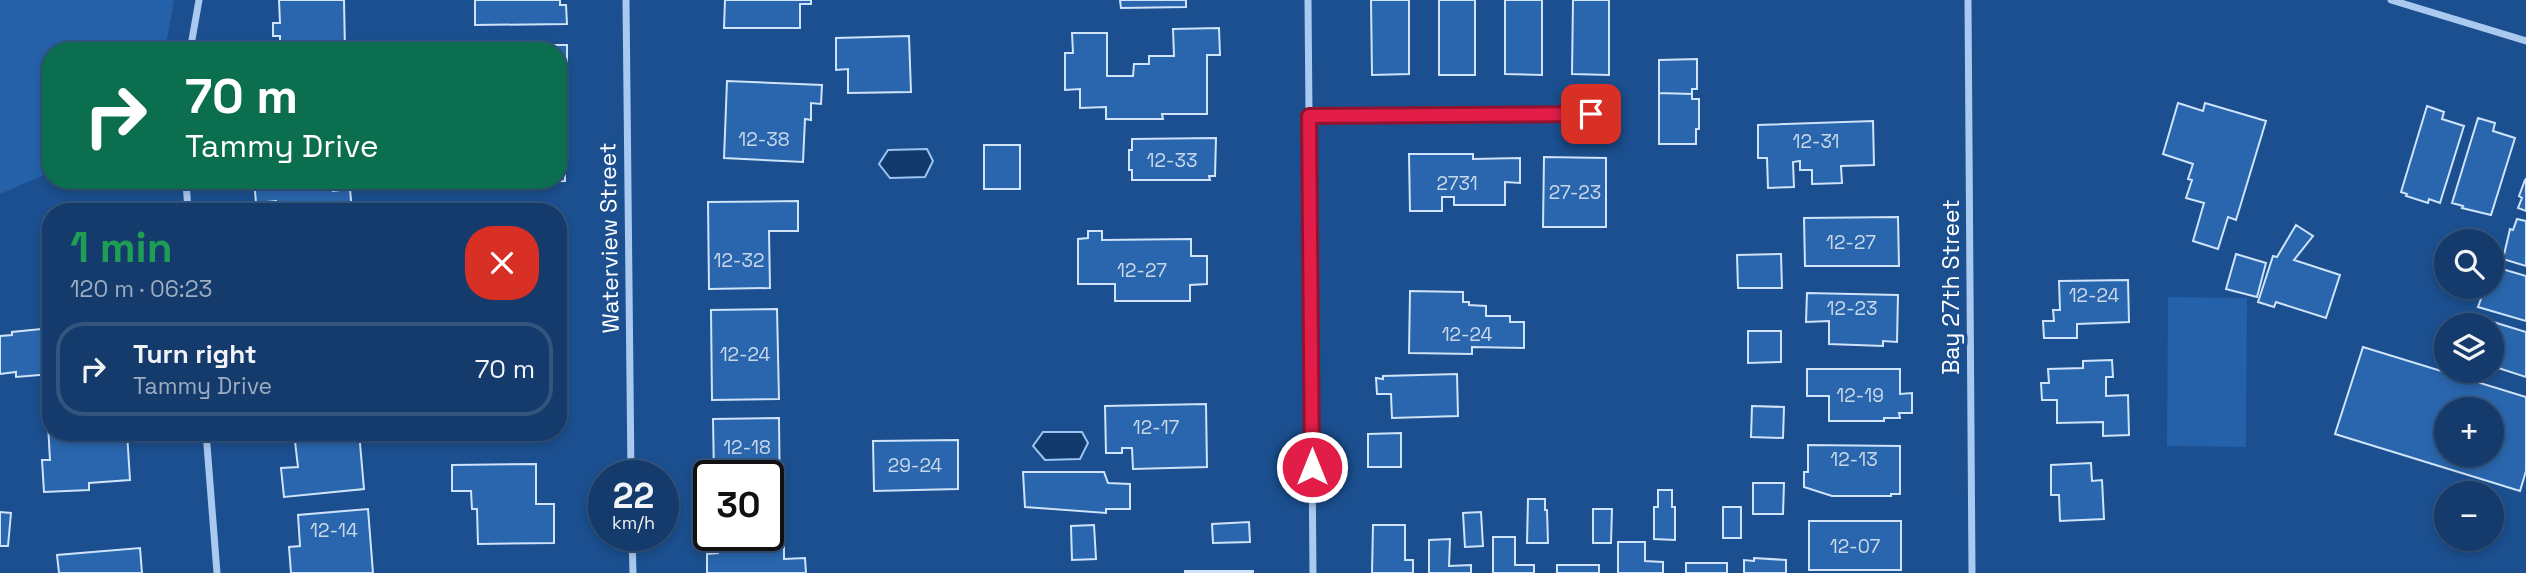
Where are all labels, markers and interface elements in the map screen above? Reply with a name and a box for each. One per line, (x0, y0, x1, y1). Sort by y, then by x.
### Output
text: 70 m (185, 65, 298, 127)
icon: right (70, 70, 161, 161)
pin (1561, 84, 1621, 144)
icon: arrive (1572, 95, 1610, 133)
text: Tammy Drive (185, 126, 379, 166)
house number: 12-38 (738, 127, 790, 152)
house number: 12-31 (1792, 129, 1840, 154)
street label: Waterview Street (592, 142, 626, 334)
house number: 12-33 (1147, 148, 1197, 173)
house number: 2731 (1436, 171, 1478, 196)
house number: 27-23 (1549, 180, 1601, 205)
street label: Bay 27th Street (1936, 199, 1966, 375)
text: 1 min (70, 221, 173, 274)
button: close (465, 226, 539, 300)
map controls (2434, 229, 2504, 551)
button: search (2434, 229, 2504, 299)
house number: 12-27 (1826, 230, 1876, 255)
house number: 12-32 (714, 248, 764, 273)
house number: 12-27 (1117, 258, 1167, 283)
text: 120 m · 06:23 (70, 274, 212, 304)
house number: 12-24 (2069, 283, 2119, 308)
house number: 12-23 (1827, 296, 1877, 321)
button: layers (2434, 313, 2504, 383)
house number: 12-24 (1442, 322, 1492, 347)
text: Turn right (133, 337, 257, 371)
house number: 12-24 (720, 342, 770, 367)
icon: right (74, 350, 112, 388)
text: 70 m (475, 352, 535, 386)
text: Tammy Drive (133, 371, 272, 401)
house number: 12-19 (1836, 383, 1884, 408)
button: + (2434, 397, 2504, 467)
house number: 12-17 (1133, 415, 1180, 440)
position arrow (1275, 430, 1349, 504)
house number: 12-18 (723, 435, 771, 460)
house number: 12-13 (1830, 447, 1878, 472)
house number: 29-24 (888, 453, 942, 478)
speed limit sign: 30 (693, 460, 784, 551)
text: 22 (613, 474, 654, 518)
button: − (2434, 481, 2504, 551)
text: km/h (612, 511, 655, 534)
house number: 12-14 (310, 518, 358, 543)
house number: 12-07 (1830, 534, 1881, 559)

